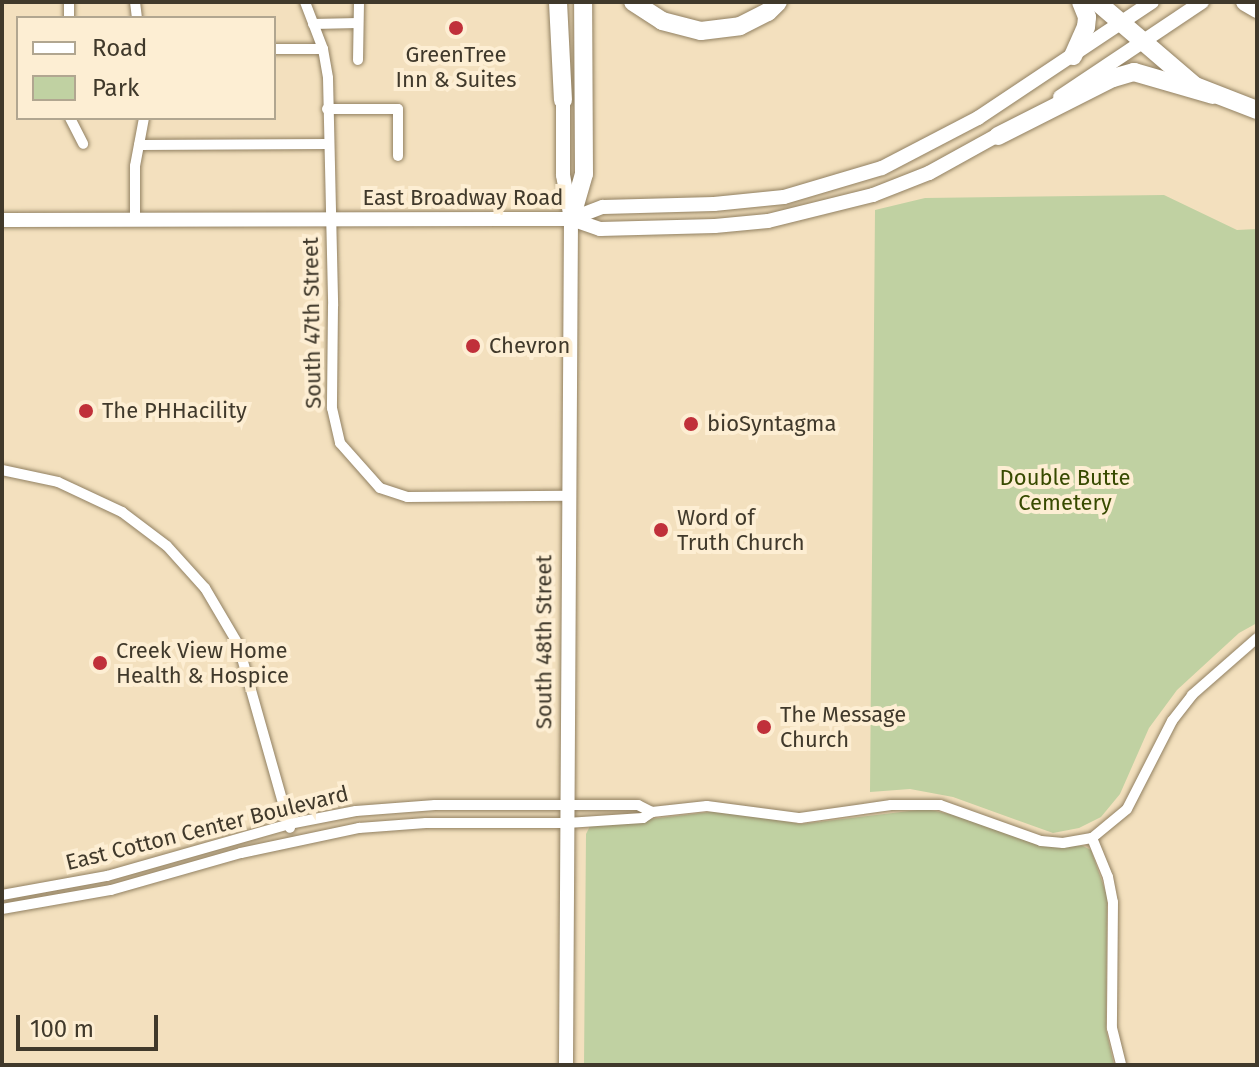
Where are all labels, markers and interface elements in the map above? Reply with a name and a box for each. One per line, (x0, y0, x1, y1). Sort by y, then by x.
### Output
legend (16, 16, 276, 120)
marker: GreenTree Inn & Suites (447, 19, 465, 37)
text: Road (92, 34, 147, 62)
place label: GreenTree Inn & Suites (396, 41, 516, 92)
text: Park (92, 74, 139, 102)
street label: East Broadway Road (363, 185, 563, 211)
street label: South 47th Street (297, 237, 327, 409)
place label: Chevron (489, 333, 570, 359)
marker: Chevron (464, 337, 482, 355)
place label: The PHHacility (102, 398, 247, 424)
marker: The PHHacility (77, 402, 95, 420)
place label: bioSyntagma (707, 411, 836, 437)
marker: bioSyntagma (682, 415, 700, 433)
park label: Double Butte Cemetery (1000, 464, 1130, 516)
place label: Word of Truth Church (677, 504, 805, 556)
marker: Word of Truth Church (652, 521, 670, 539)
street label: South 48th Street (531, 555, 557, 729)
place label: Creek View Home Health & Hospice (116, 637, 289, 688)
marker: Creek View Home Health & Hospice (91, 654, 109, 672)
place label: The Message Church (780, 701, 906, 752)
marker: The Message Church (755, 718, 773, 736)
street label: East Cotton Center Boulevard (63, 780, 351, 876)
scale bar (20, 999, 162, 1049)
text: 100 m (30, 1015, 94, 1043)

